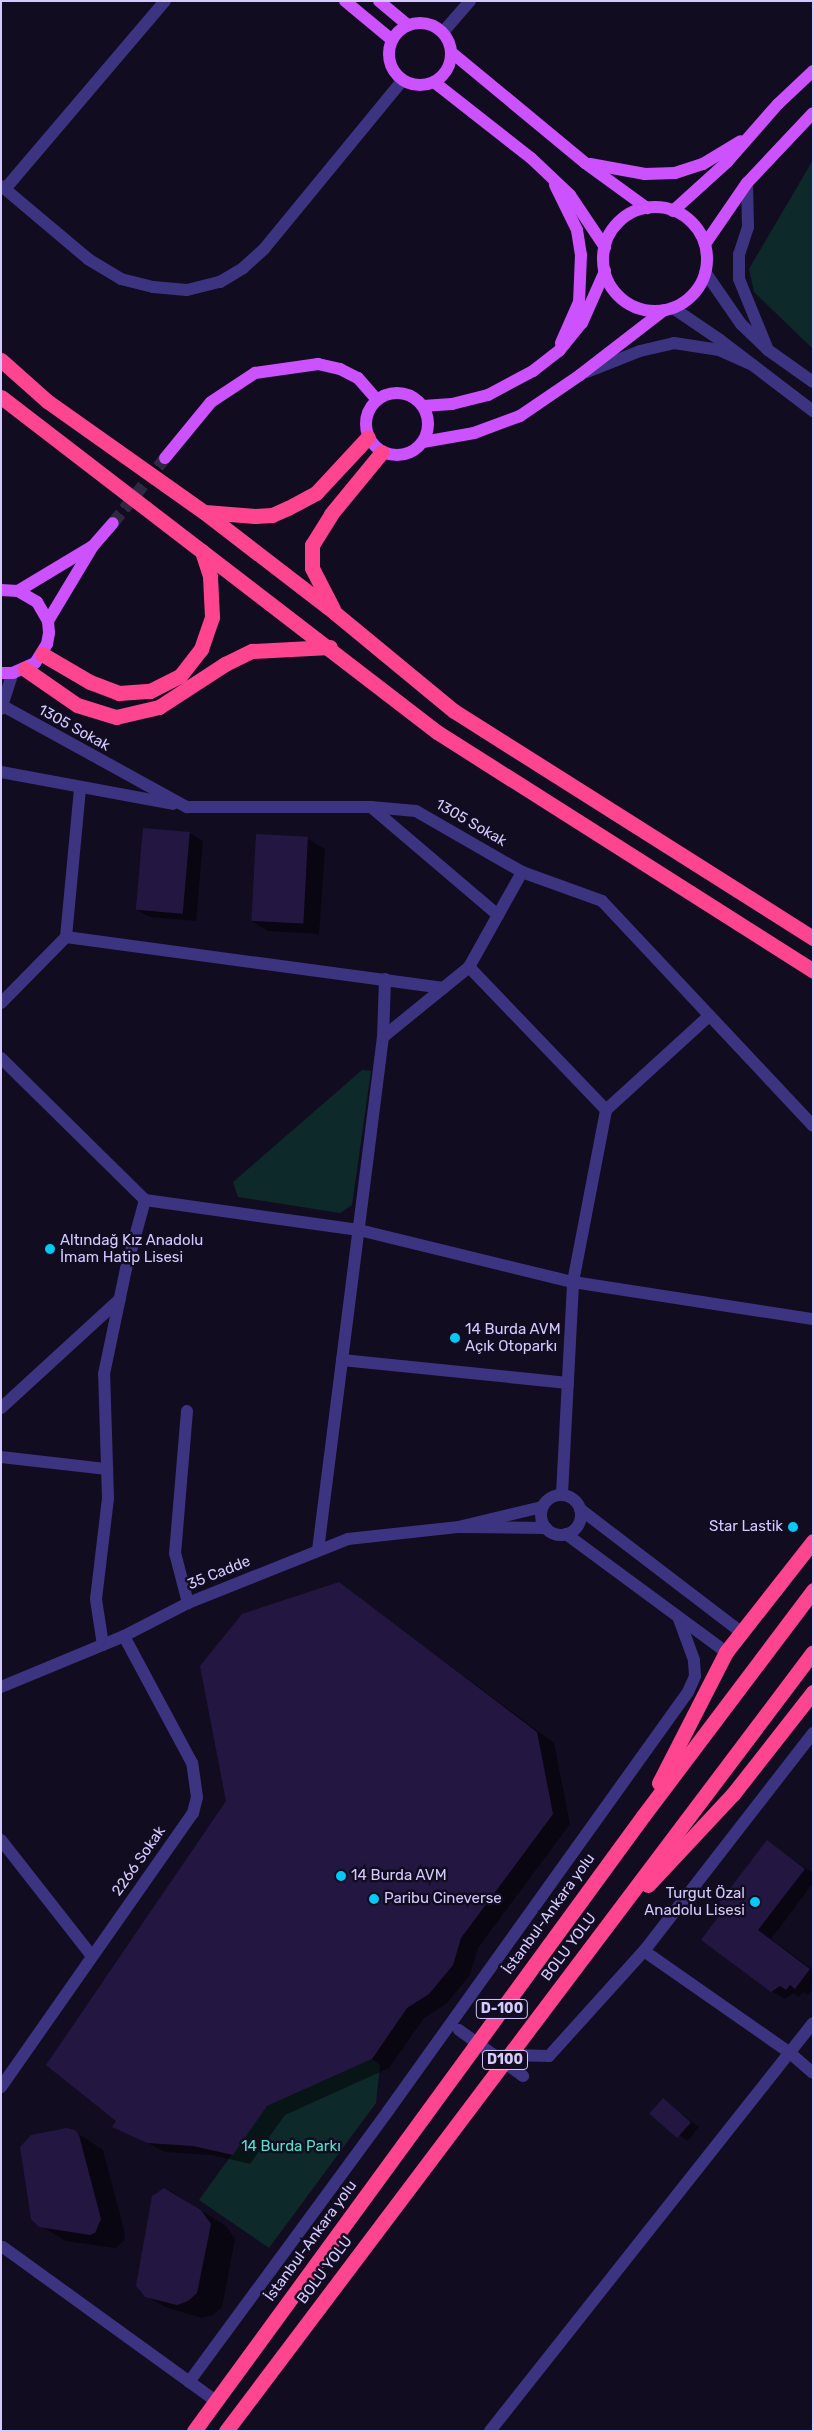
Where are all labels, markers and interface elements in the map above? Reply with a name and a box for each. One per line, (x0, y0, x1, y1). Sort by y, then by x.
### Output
street label: 1305 Sokak (35, 701, 113, 755)
street label: 1305 Sokak (432, 795, 510, 851)
place label: Altındağ Kız Anadolu İmam Hatip Lisesi (60, 1231, 204, 1266)
marker: Altındağ Kız Anadolu İmam Hatip Lisesi (44, 1243, 56, 1255)
place label: 14 Burda AVM Açık Otoparkı (465, 1320, 561, 1355)
marker: 14 Burda AVM Açık Otoparkı (449, 1332, 461, 1344)
place label: Star Lastik (709, 1518, 783, 1536)
marker: Star Lastik (787, 1521, 799, 1533)
street label: 35 Cadde (185, 1552, 253, 1594)
street label: 2266 Sokak (108, 1823, 170, 1899)
street label: İstanbul-Ankara yolu (499, 1850, 599, 1978)
place label: 14 Burda AVM (351, 1867, 447, 1885)
marker: 14 Burda AVM (335, 1870, 347, 1882)
place label: Turgut Özal Anadolu Lisesi (644, 1884, 745, 1919)
place label: Paribu Cineverse (384, 1890, 502, 1908)
marker: Paribu Cineverse (368, 1893, 380, 1905)
marker: Turgut Özal Anadolu Lisesi (749, 1896, 761, 1908)
street label: BOLU YOLU (538, 1909, 600, 1985)
road number: D-100 (476, 1998, 528, 2020)
road number: D100 (481, 2048, 529, 2072)
park label: 14 Burda Parkı (241, 2138, 341, 2156)
street label: İstanbul-Ankara yolu (261, 2177, 361, 2305)
street label: BOLU YOLU (294, 2232, 356, 2308)

